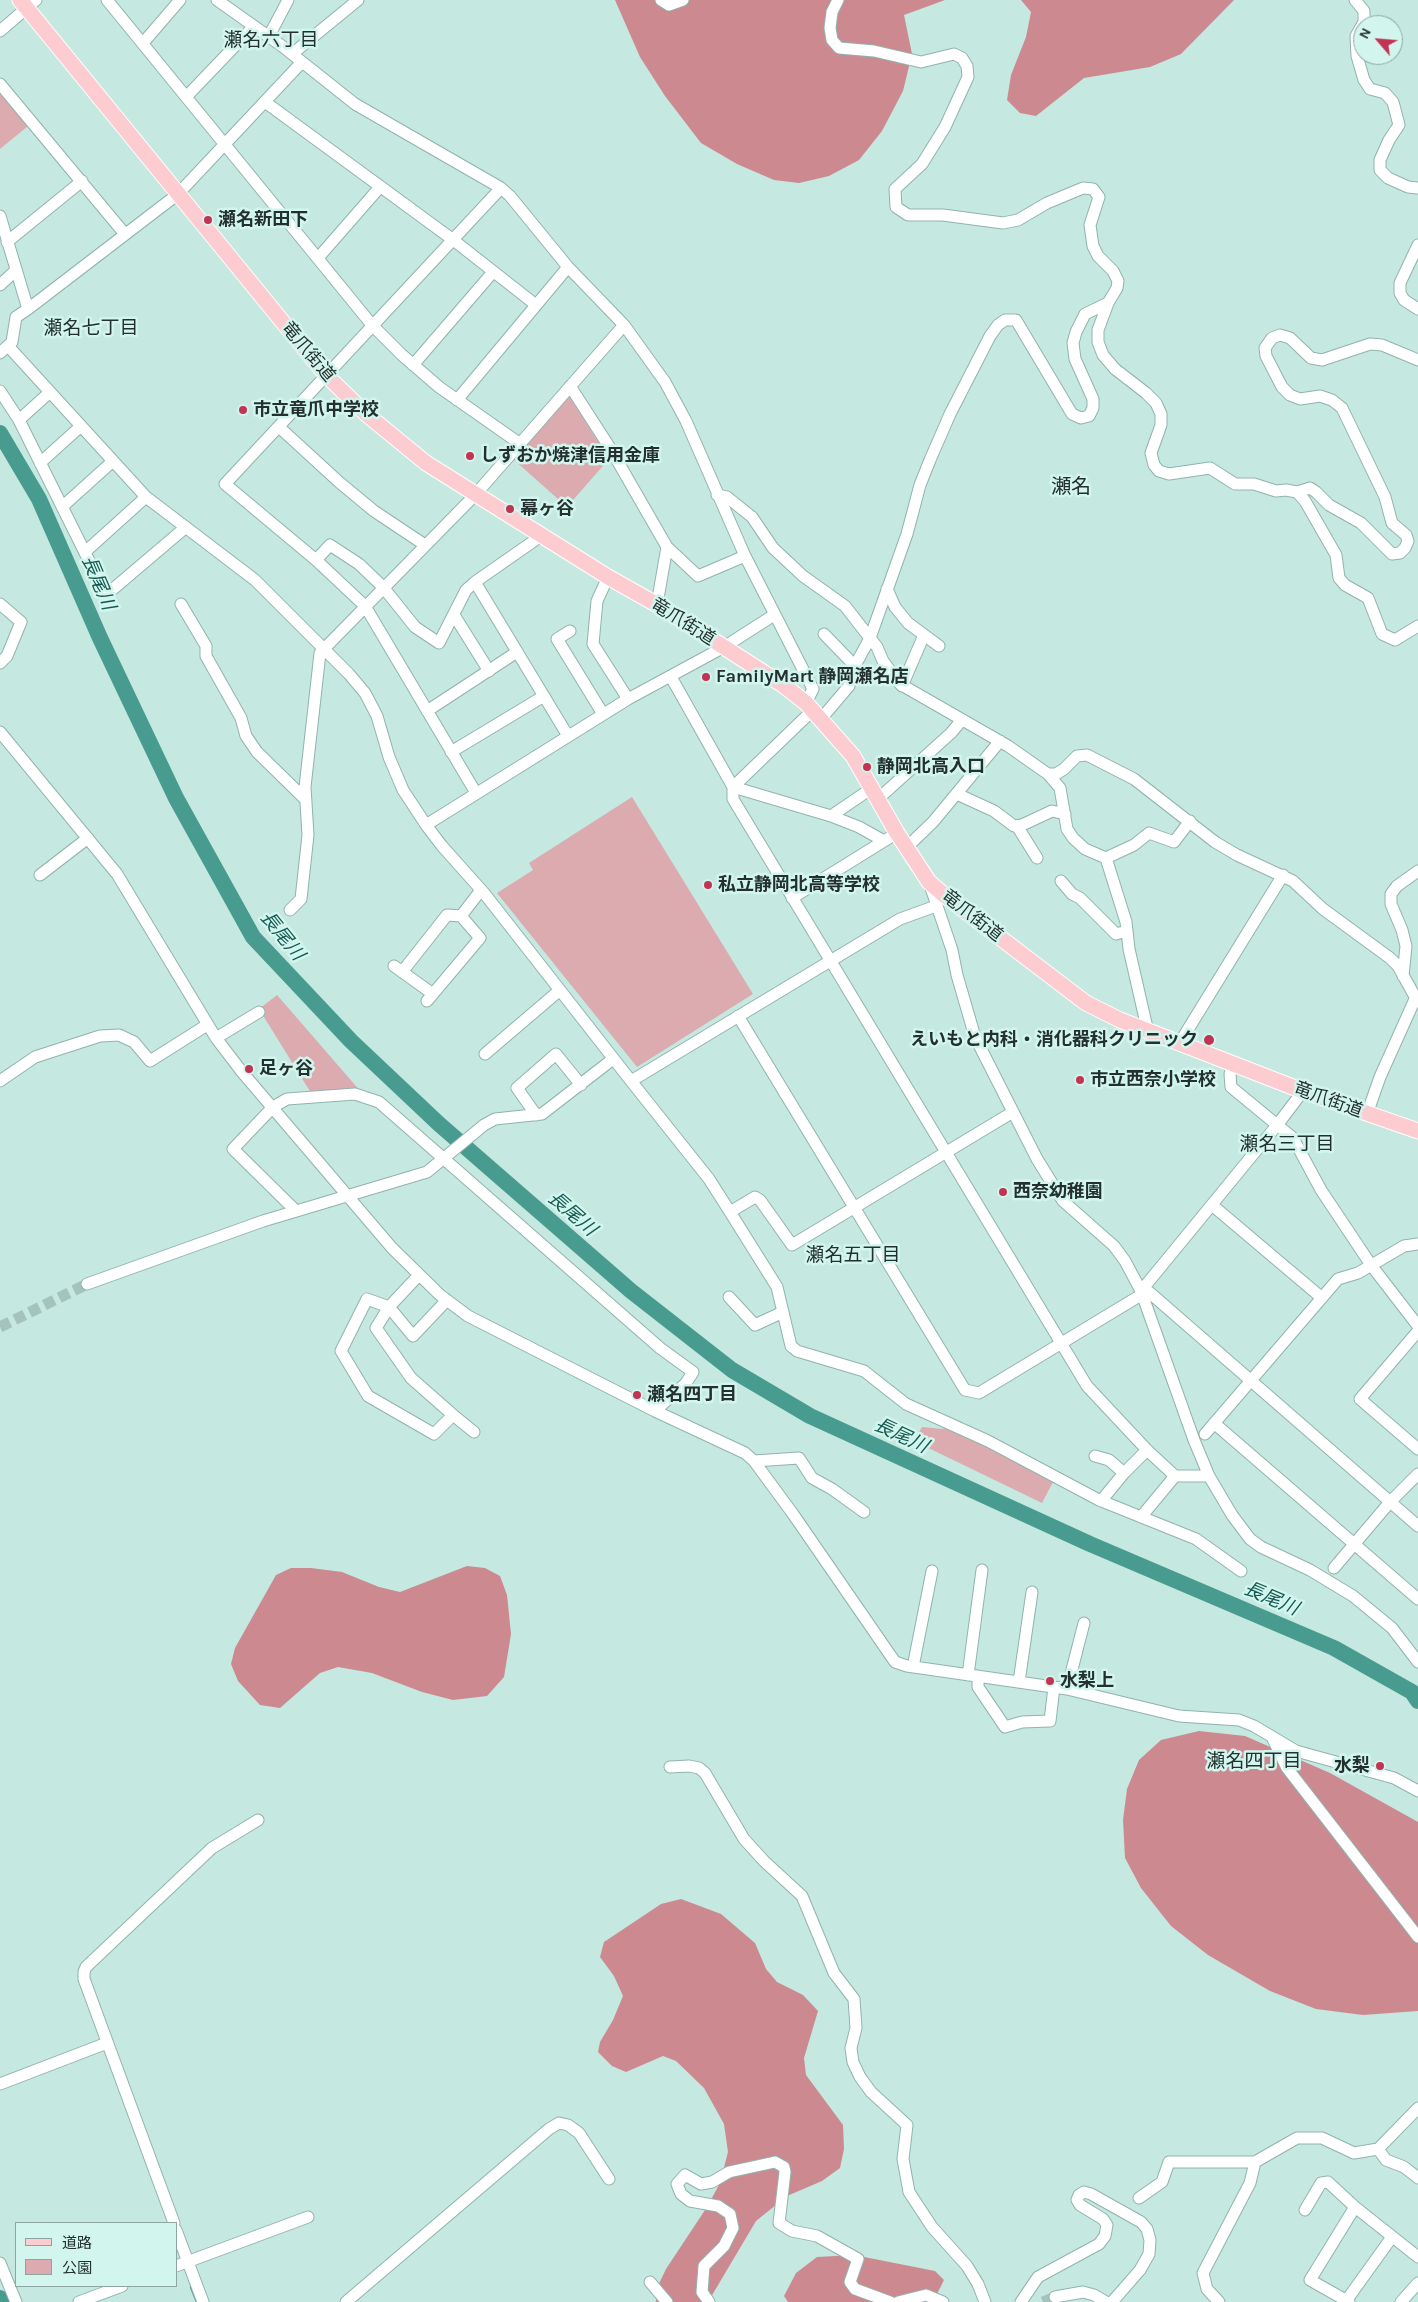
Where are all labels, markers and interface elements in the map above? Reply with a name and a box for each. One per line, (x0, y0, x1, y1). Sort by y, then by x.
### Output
north arrow (1353, 15, 1403, 65)
text: N (1355, 25, 1375, 42)
district label: 瀬名六丁目 (224, 30, 318, 52)
place label: 瀬名新田下 (218, 209, 308, 231)
marker: 瀬名新田下 (202, 214, 214, 226)
street label: 竜爪街道 (277, 317, 339, 387)
district label: 瀬名七丁目 (44, 318, 138, 340)
place label: 市立竜爪中学校 (253, 399, 379, 421)
marker: 市立竜爪中学校 (237, 404, 249, 416)
place label: しずおか焼津信用金庫 (480, 445, 660, 467)
marker: しずおか焼津信用金庫 (464, 450, 476, 462)
district label: 瀬名 (1051, 475, 1091, 499)
place label: 幕ヶ谷 (520, 498, 574, 520)
marker: 幕ヶ谷 (504, 503, 516, 515)
water label: 長尾川 (76, 552, 120, 614)
street label: 竜爪街道 (647, 594, 719, 650)
place label: FamilyMart 静岡瀬名店 (716, 666, 908, 688)
marker: FamilyMart 静岡瀬名店 (700, 671, 712, 683)
place label: 静岡北高入口 (877, 756, 985, 778)
marker: 静岡北高入口 (861, 761, 873, 773)
place label: 私立静岡北高等学校 (718, 874, 880, 896)
marker: 私立静岡北高等学校 (702, 879, 714, 891)
street label: 竜爪街道 (937, 885, 1007, 947)
water label: 長尾川 (255, 907, 309, 965)
place label: えいもと内科・消化器科クリニック (910, 1029, 1198, 1051)
marker: えいもと内科・消化器科クリニック (1202, 1033, 1216, 1047)
place label: 足ヶ谷 (259, 1058, 313, 1080)
marker: 足ヶ谷 (243, 1063, 255, 1075)
place label: 市立西奈小学校 (1090, 1069, 1216, 1091)
marker: 市立西奈小学校 (1074, 1074, 1086, 1086)
street label: 竜爪街道 (1290, 1078, 1366, 1122)
district label: 瀬名三丁目 (1240, 1134, 1334, 1156)
place label: 西奈幼稚園 (1013, 1181, 1103, 1203)
marker: 西奈幼稚園 (997, 1186, 1009, 1198)
water label: 長尾川 (543, 1187, 601, 1241)
district label: 瀬名五丁目 (806, 1245, 900, 1267)
place label: 瀬名四丁目 (647, 1384, 737, 1406)
marker: 瀬名四丁目 (631, 1389, 643, 1401)
water label: 長尾川 (870, 1414, 932, 1458)
water label: 長尾川 (1240, 1577, 1302, 1621)
place label: 水梨上 (1060, 1670, 1114, 1692)
marker: 水梨上 (1044, 1675, 1056, 1687)
district label: 瀬名四丁目 (1207, 1751, 1301, 1773)
place label: 水梨 (1334, 1755, 1370, 1777)
marker: 水梨 (1374, 1760, 1386, 1772)
legend (15, 2222, 178, 2287)
text: 道路 (62, 2234, 92, 2252)
text: 公園 (62, 2259, 92, 2277)

